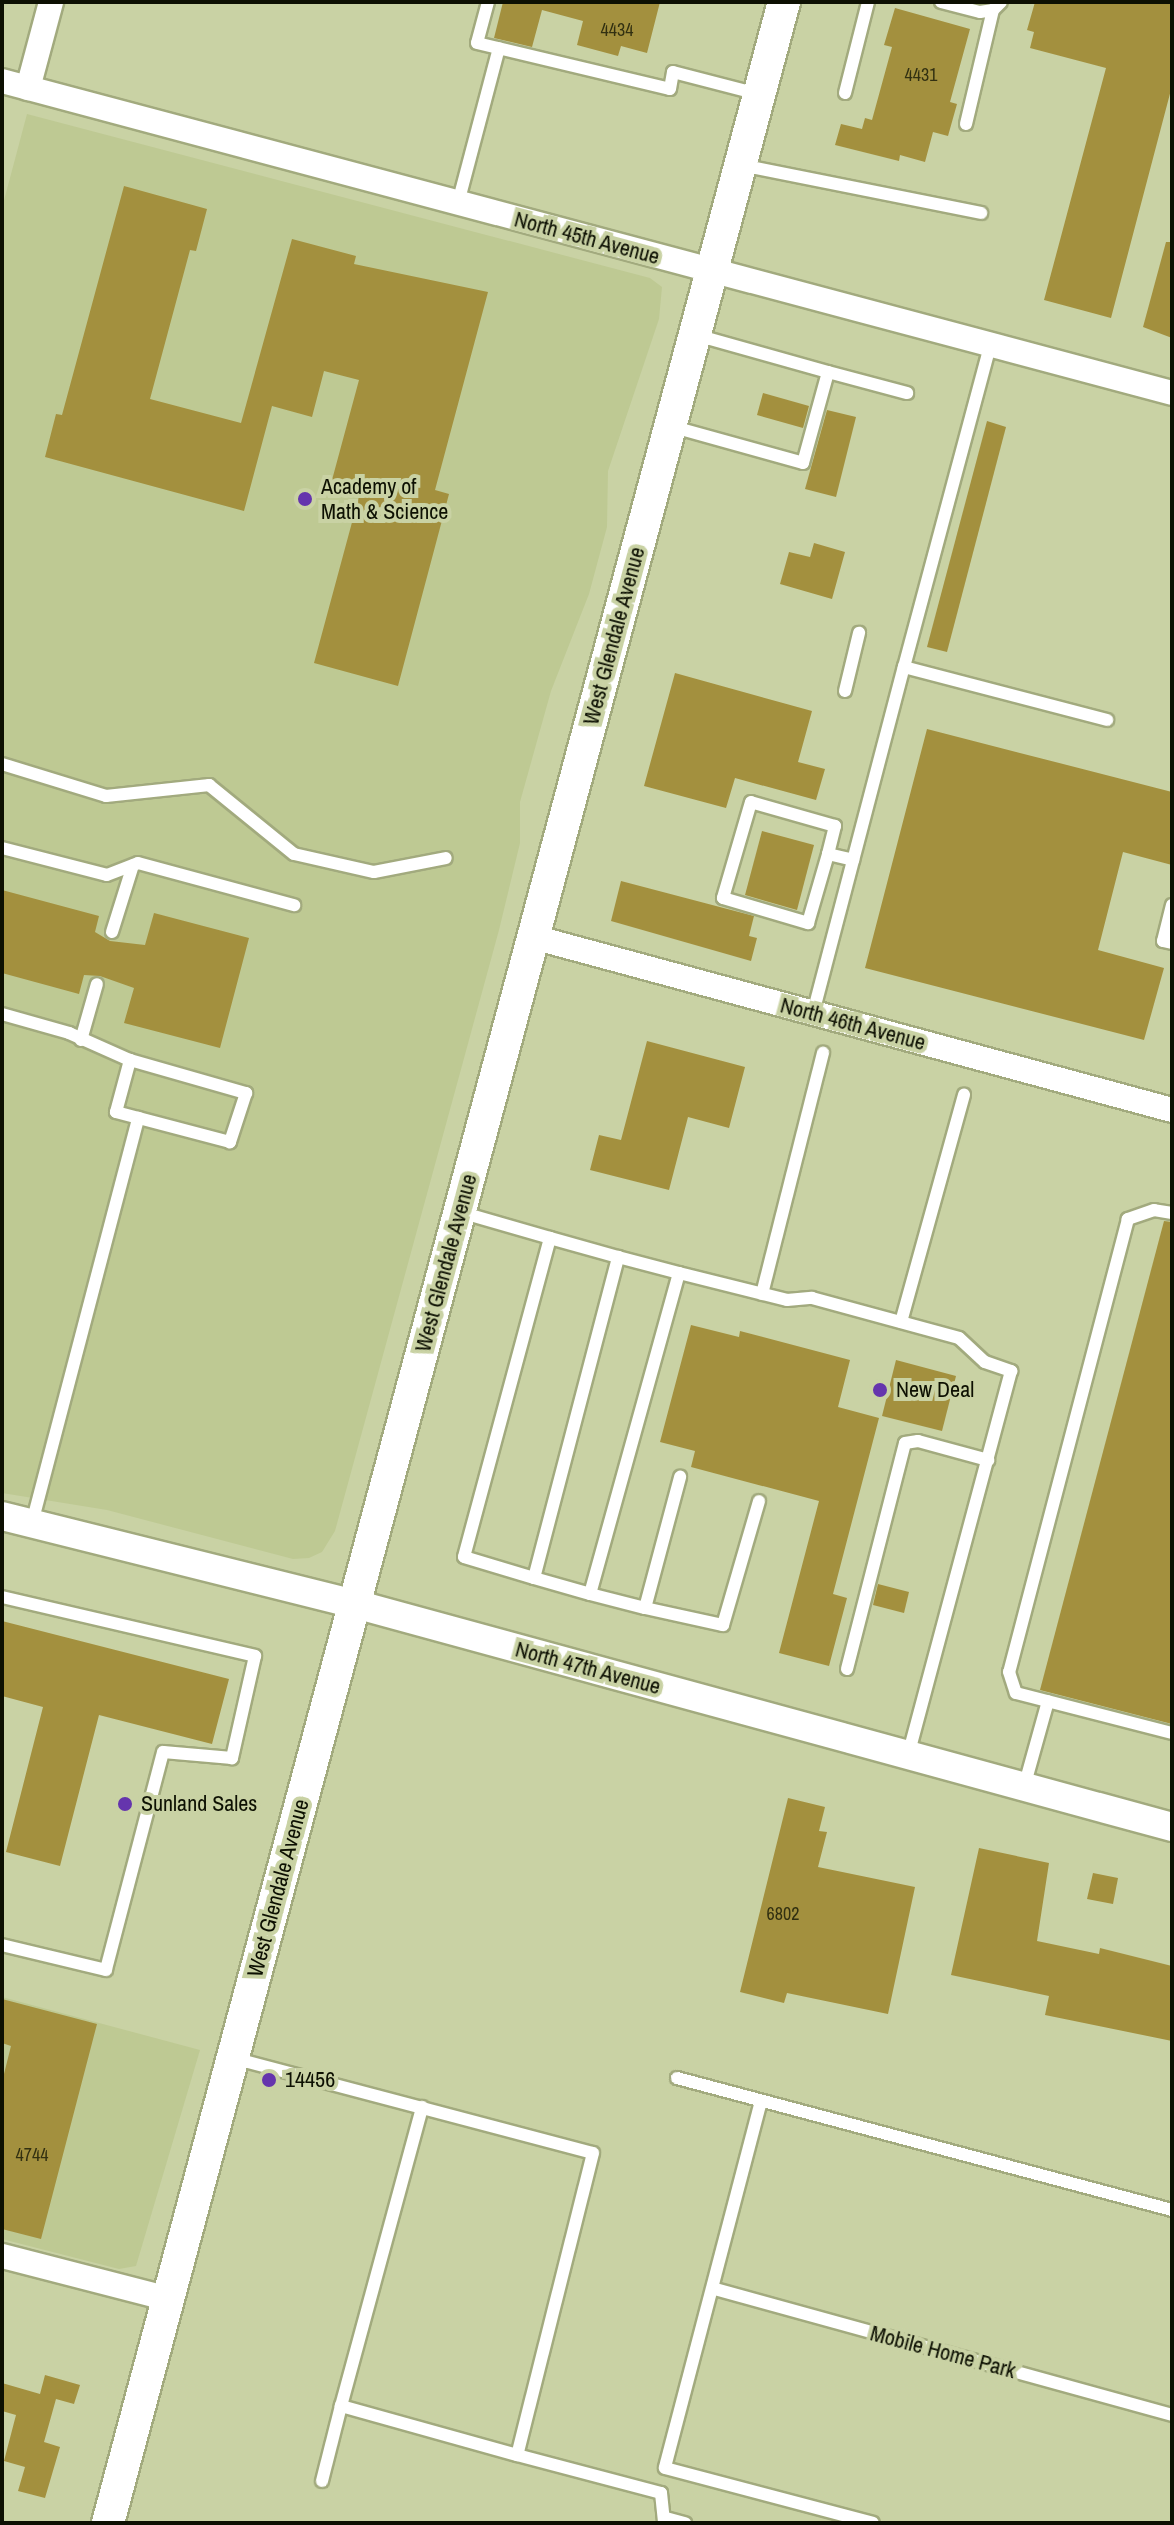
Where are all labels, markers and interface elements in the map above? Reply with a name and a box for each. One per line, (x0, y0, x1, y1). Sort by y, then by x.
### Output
house number: 4434 (601, 19, 633, 41)
house number: 4431 (905, 64, 937, 86)
street label: North 45th Avenue (511, 206, 663, 270)
place label: Academy of Math & Science (321, 473, 448, 524)
marker: Academy of Math & Science (296, 490, 314, 508)
street label: West Glendale Avenue (577, 544, 651, 728)
street label: North 46th Avenue (777, 992, 929, 1056)
street label: West Glendale Avenue (409, 1171, 483, 1355)
place label: New Deal (896, 1377, 974, 1403)
marker: New Deal (871, 1381, 889, 1399)
street label: North 47th Avenue (512, 1636, 664, 1700)
place label: Sunland Sales (141, 1791, 257, 1817)
marker: Sunland Sales (116, 1795, 134, 1813)
street label: West Glendale Avenue (241, 1796, 315, 1980)
house number: 6802 (767, 1903, 799, 1925)
place label: 14456 (285, 2067, 335, 2093)
marker: 14456 (260, 2071, 278, 2089)
house number: 4744 (16, 2144, 48, 2166)
street label: Mobile Home Park (867, 2320, 1019, 2384)

